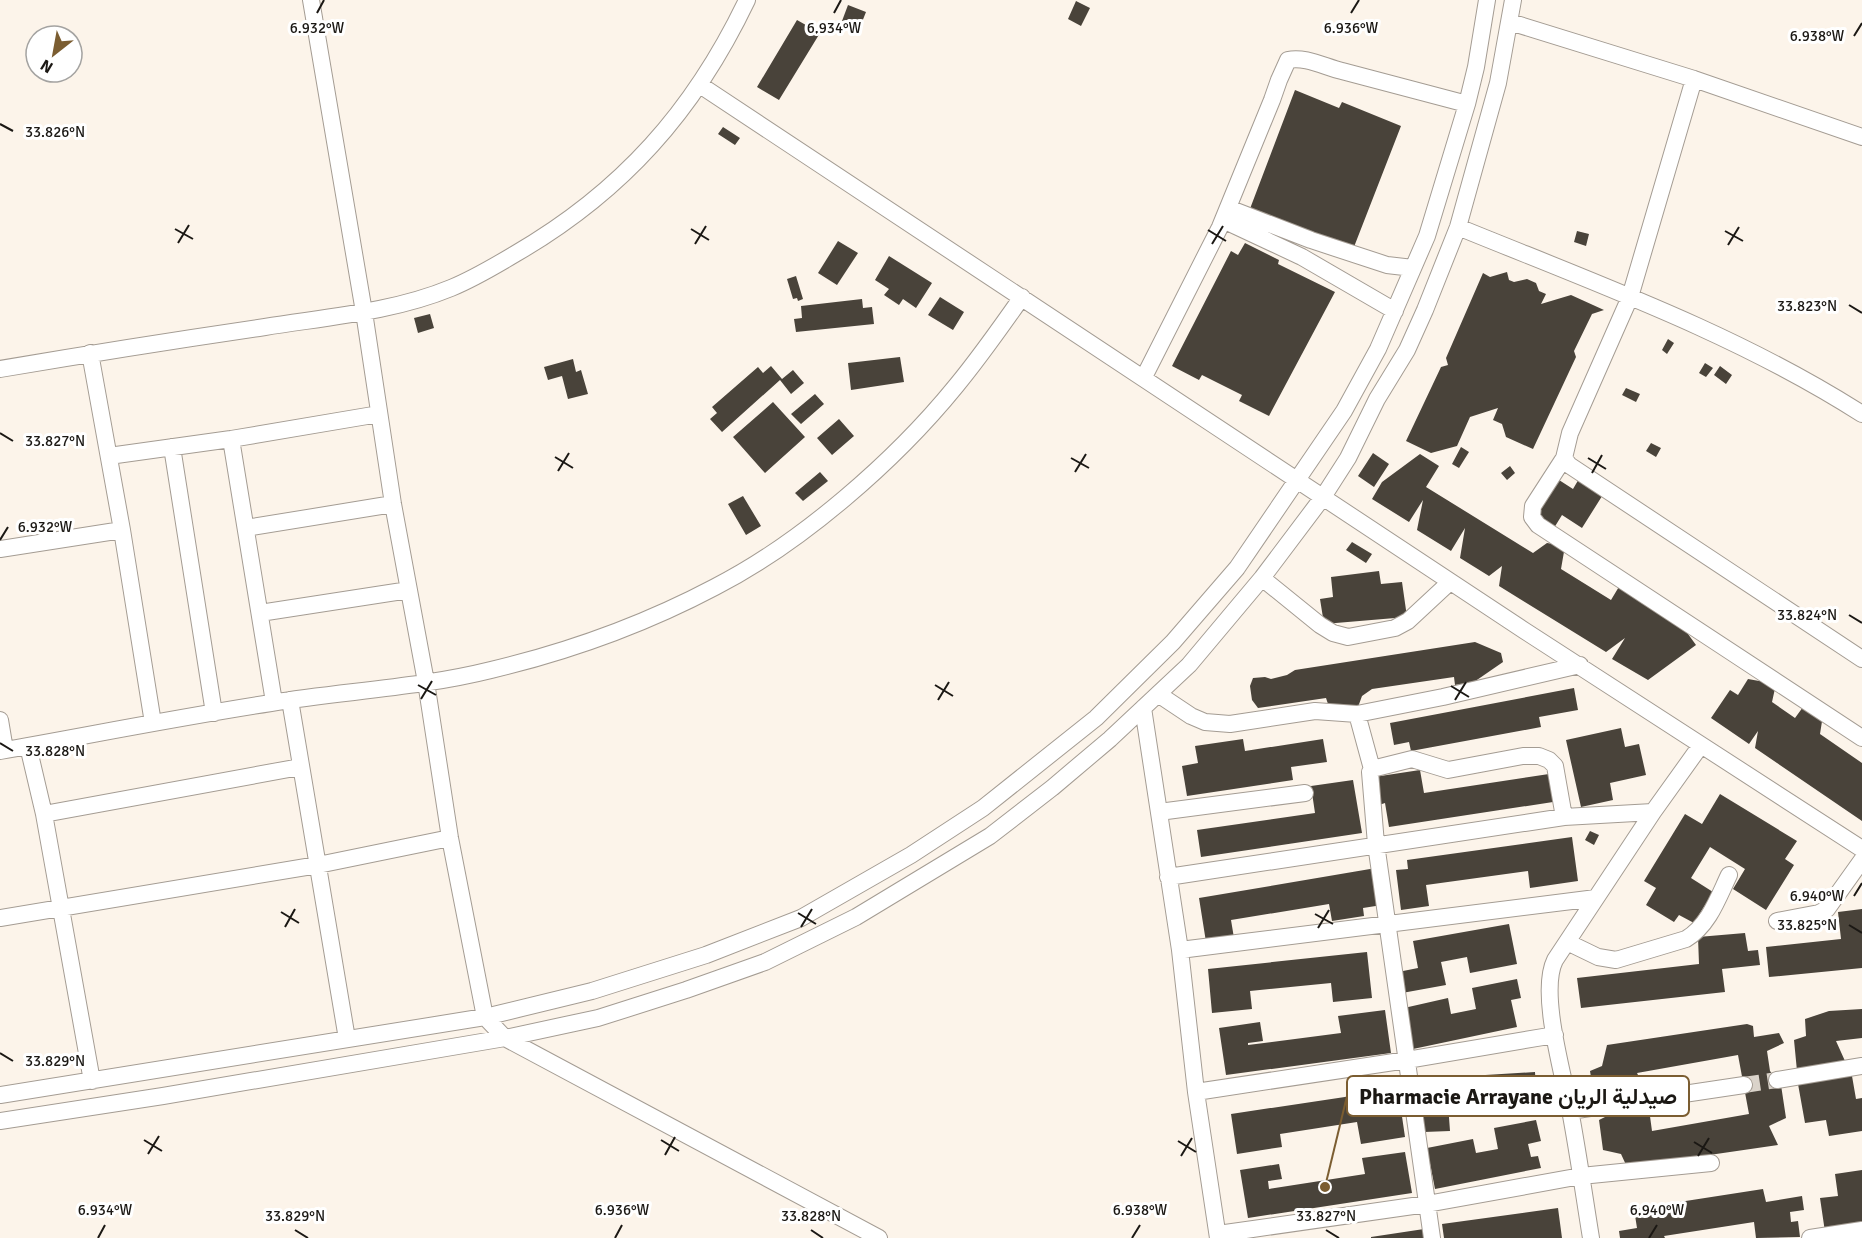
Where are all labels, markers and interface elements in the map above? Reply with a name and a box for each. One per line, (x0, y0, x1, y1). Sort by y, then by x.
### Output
text: 6.932°W (290, 19, 345, 37)
text: 6.934°W (807, 19, 862, 37)
text: 6.936°W (1324, 19, 1379, 37)
north arrow (24, 24, 84, 84)
text: 6.938°W (1790, 27, 1845, 45)
text: N (37, 55, 57, 77)
text: 33.826°N (25, 123, 85, 141)
text: 33.823°N (1777, 297, 1837, 315)
text: 33.827°N (25, 432, 85, 450)
text: 6.932°W (18, 518, 73, 536)
text: 33.824°N (1777, 606, 1837, 624)
text: 33.828°N (25, 742, 85, 760)
text: 6.940°W (1790, 887, 1845, 905)
text: 33.825°N (1777, 916, 1837, 934)
text: 33.829°N (25, 1052, 85, 1070)
callout: Pharmacie Arrayane صيدلية الريان (1347, 1076, 1689, 1116)
text: Pharmacie Arrayane صيدلية الريان (1359, 1083, 1677, 1110)
text: 6.934°W (78, 1201, 133, 1219)
text: 6.936°W (595, 1201, 650, 1219)
text: 6.938°W (1113, 1201, 1168, 1219)
text: 6.940°W (1630, 1201, 1685, 1219)
text: 33.829°N (265, 1207, 325, 1225)
text: 33.828°N (781, 1207, 841, 1225)
text: 33.827°N (1296, 1207, 1356, 1225)

